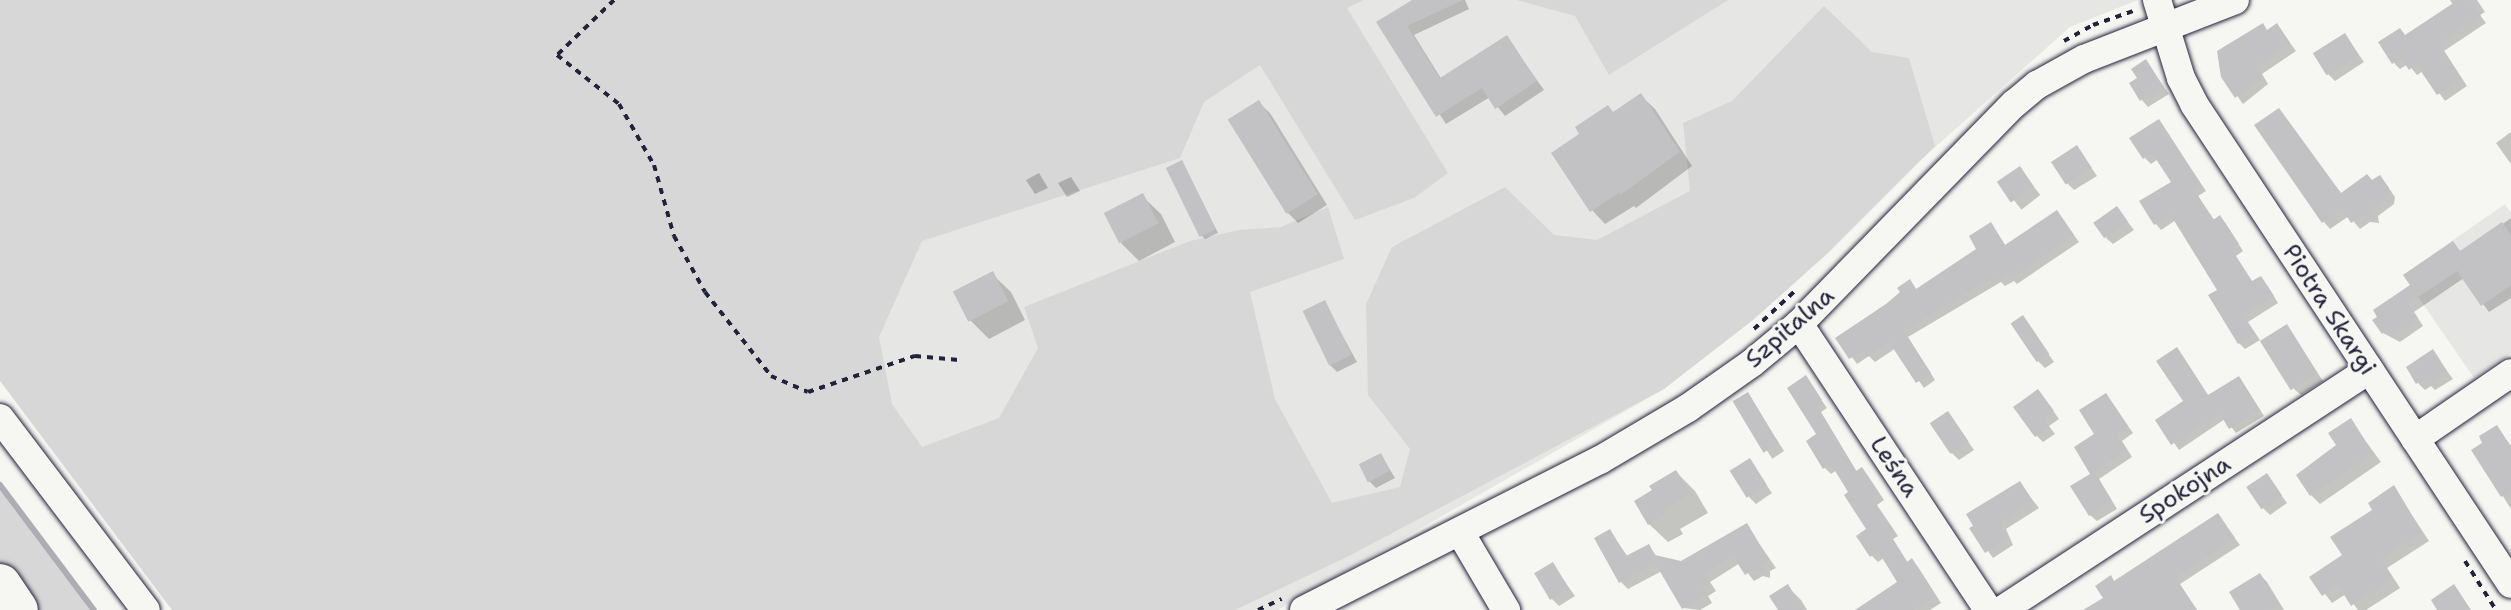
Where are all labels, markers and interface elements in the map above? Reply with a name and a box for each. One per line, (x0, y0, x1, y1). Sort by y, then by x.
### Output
street label: Piotra Skargi (2276, 239, 2382, 381)
street label: Szpitalna (1740, 282, 1840, 374)
street label: Leśna (1863, 431, 1925, 503)
street label: Spokojna (2134, 450, 2236, 530)

